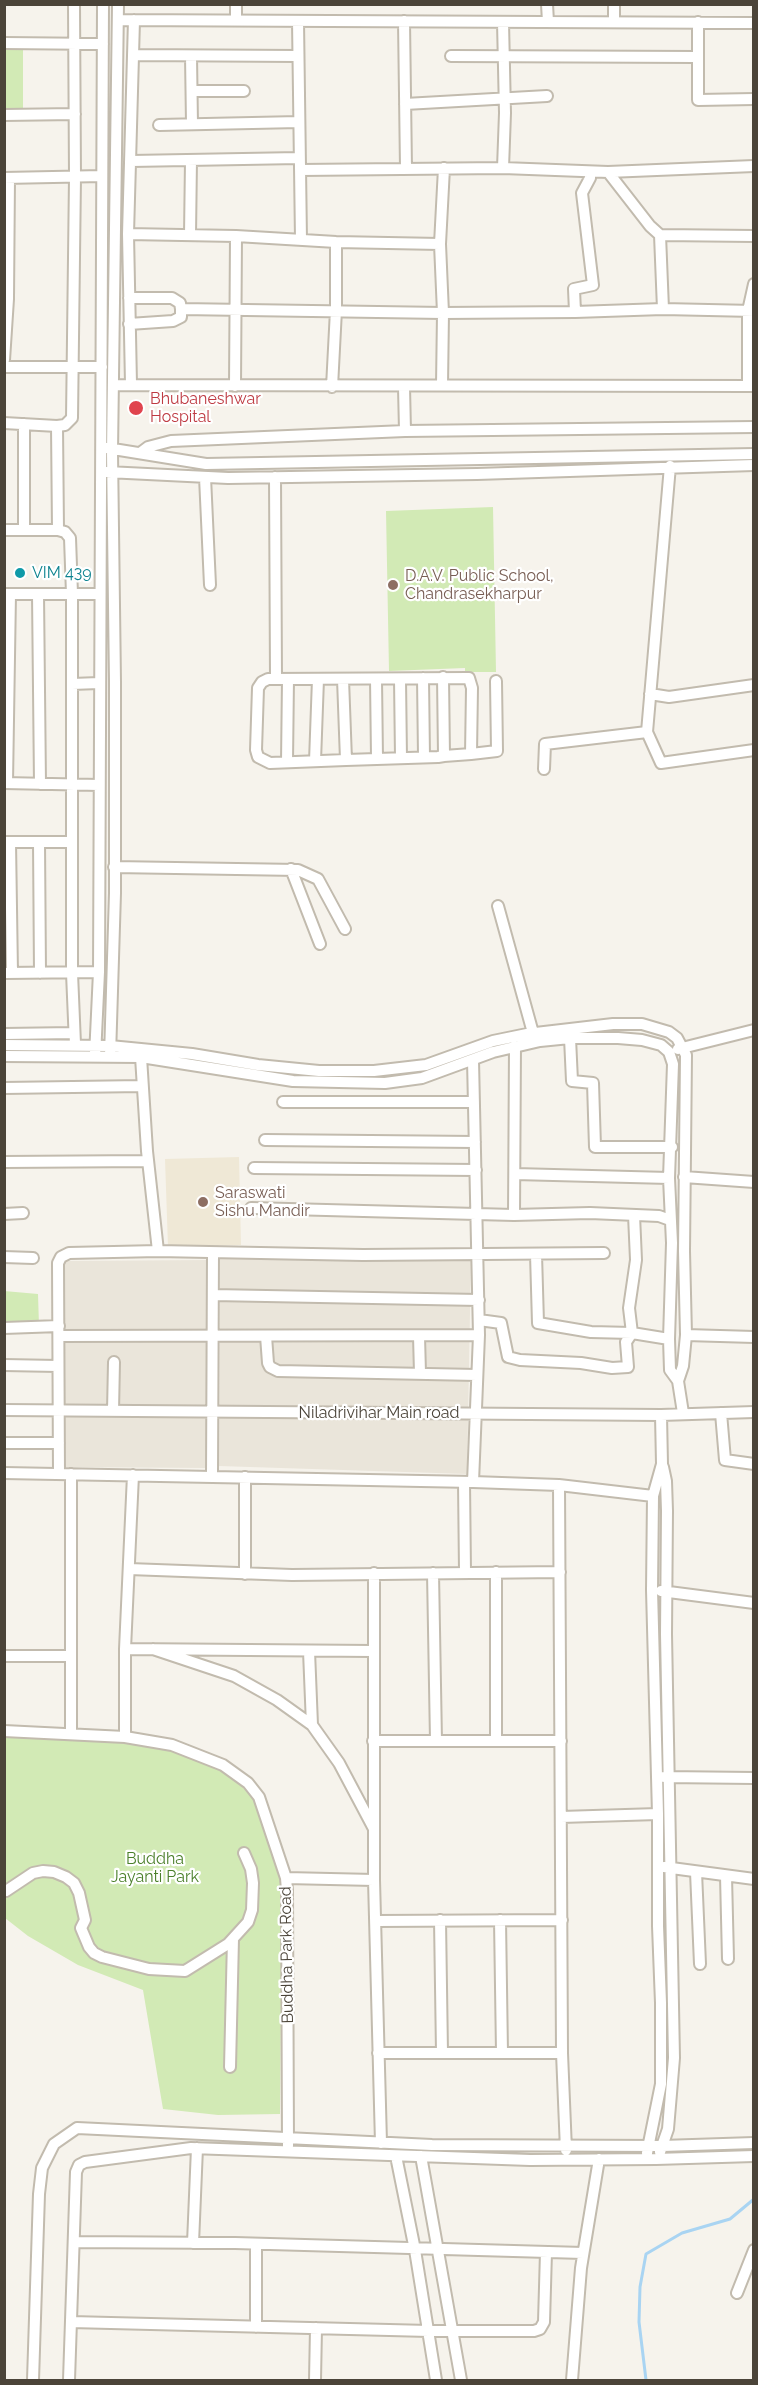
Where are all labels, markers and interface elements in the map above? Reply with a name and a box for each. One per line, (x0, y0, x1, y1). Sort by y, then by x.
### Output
place label: Bhubaneshwar Hospital (150, 389, 261, 427)
marker: Bhubaneshwar Hospital (127, 399, 145, 417)
place label: VIM 439 (32, 563, 92, 583)
marker: VIM 439 (13, 566, 27, 580)
place label: D.A.V. Public School, Chandrasekharpur (405, 566, 554, 604)
marker: D.A.V. Public School, Chandrasekharpur (386, 578, 400, 592)
place label: Saraswati Sishu Mandir (215, 1183, 310, 1221)
marker: Saraswati Sishu Mandir (196, 1195, 210, 1209)
street label: Niladrivihar Main road (299, 1403, 459, 1423)
park label: Buddha Jayanti Park (111, 1849, 199, 1887)
street label: Buddha Park Road (276, 1886, 298, 2024)

